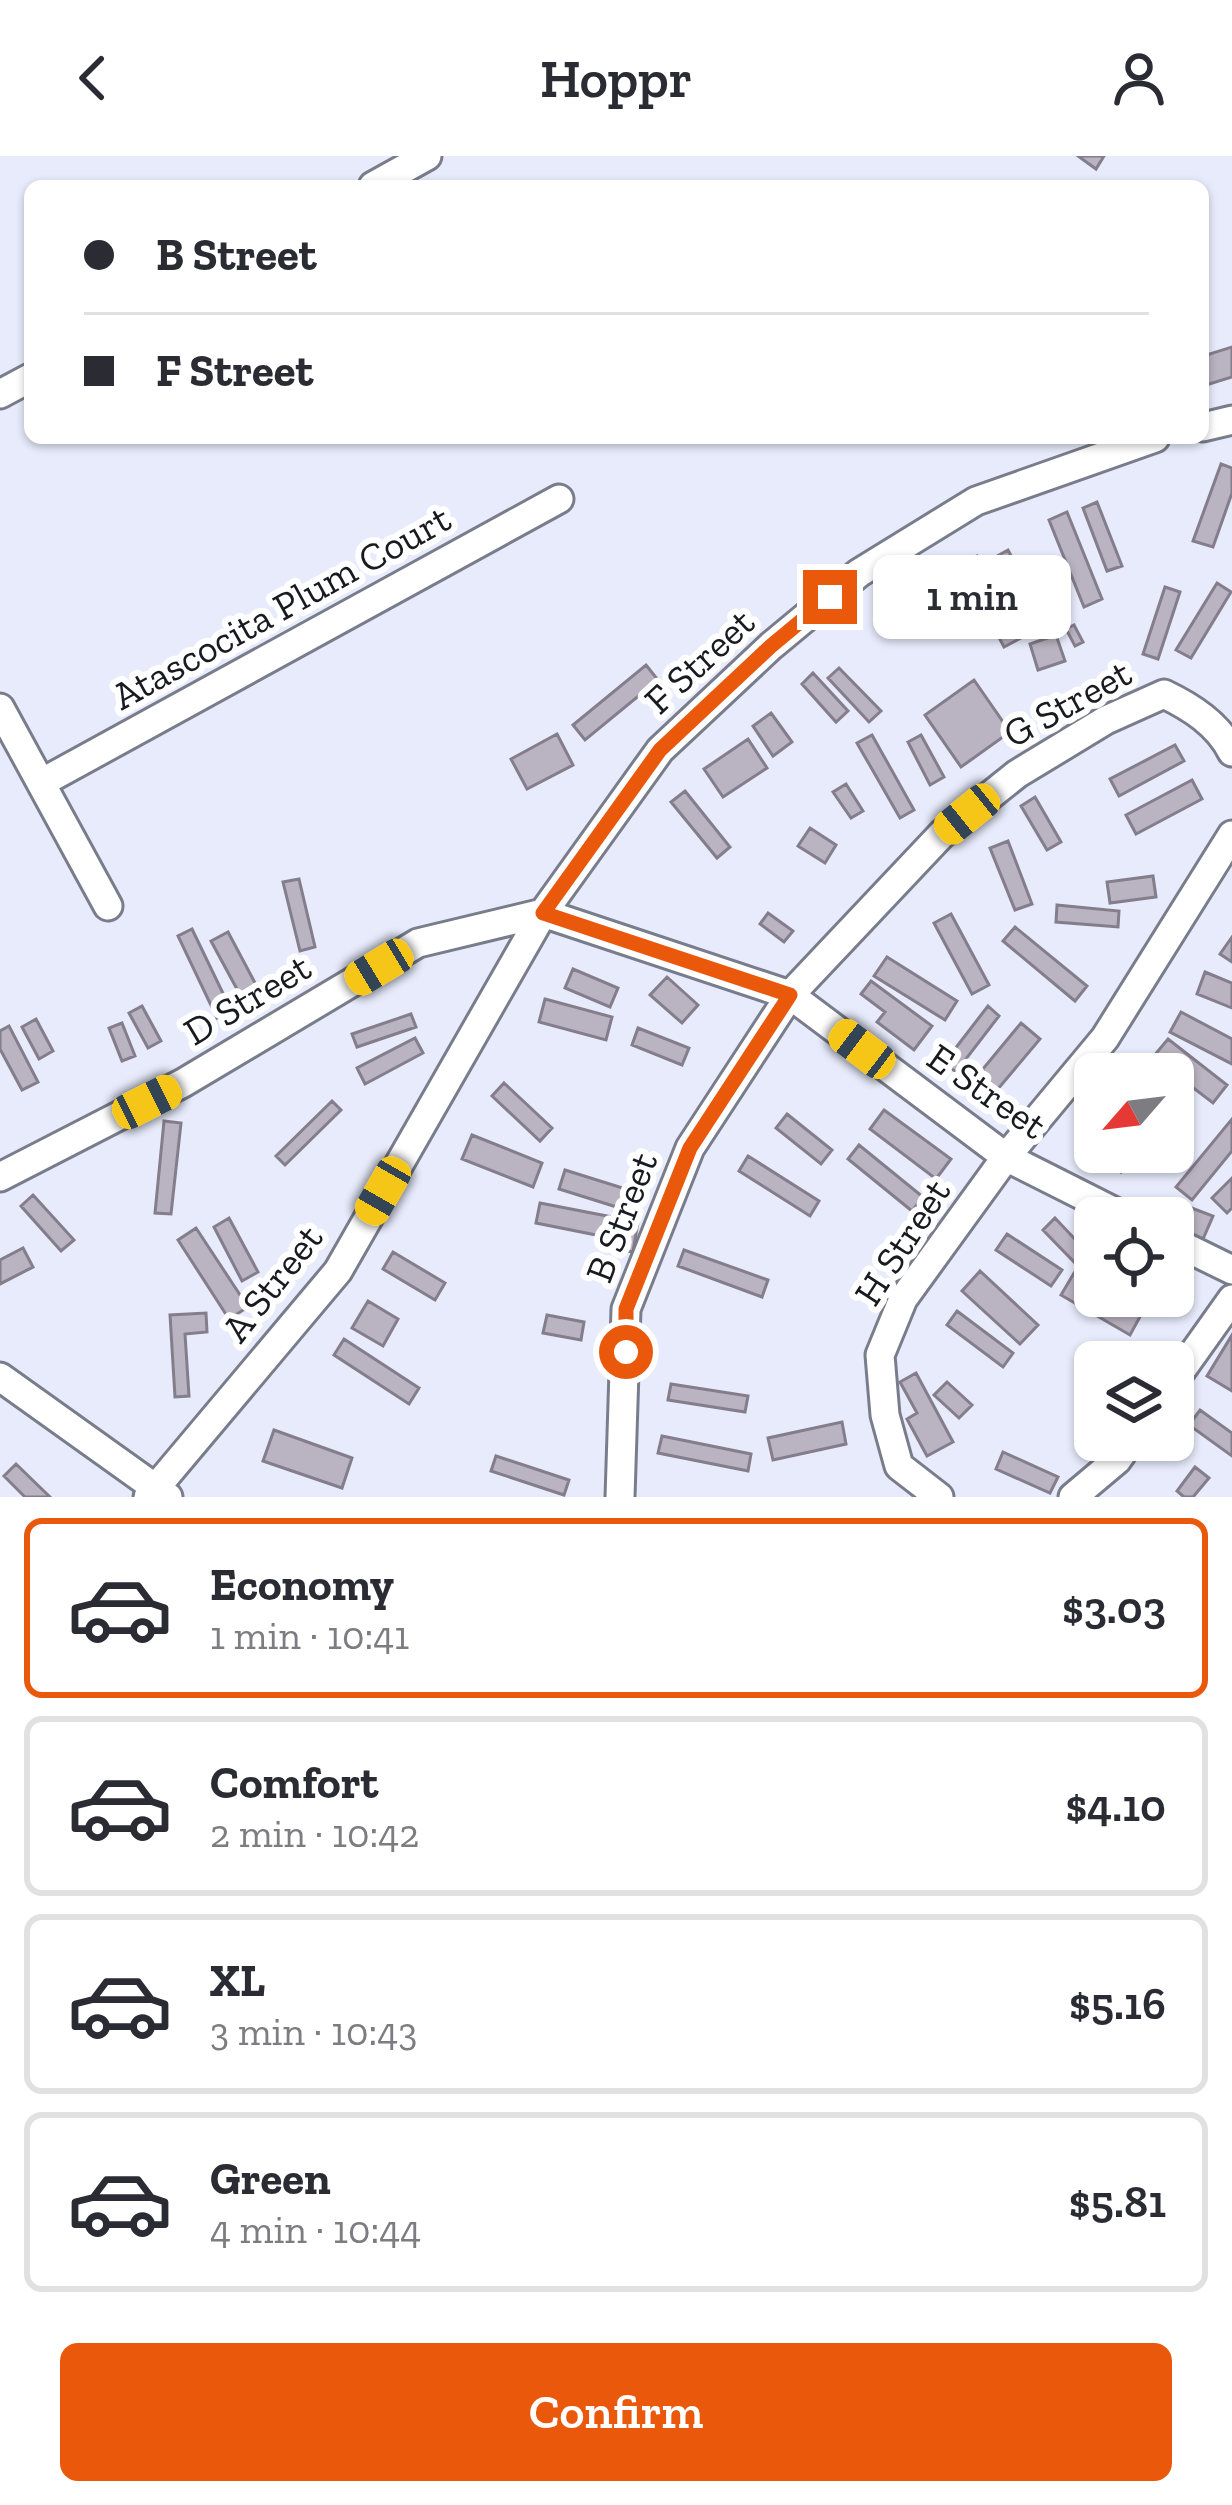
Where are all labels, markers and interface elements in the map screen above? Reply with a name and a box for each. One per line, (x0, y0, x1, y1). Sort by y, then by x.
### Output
icon: back (60, 45, 126, 111)
icon: person (1106, 45, 1172, 111)
text: Hoppr (540, 46, 692, 111)
text: B Street (156, 228, 317, 282)
text: F Street (156, 344, 313, 398)
street label: Atascocita Plum Court (104, 494, 459, 720)
callout: 1 min (872, 555, 1070, 639)
route end (803, 570, 857, 624)
text: 1 min (926, 573, 1018, 620)
street label: F Street (634, 598, 764, 723)
street label: G Street (995, 649, 1139, 757)
car (928, 777, 1006, 851)
car (339, 933, 419, 1001)
street label: D Street (175, 943, 319, 1055)
car (822, 1013, 902, 1085)
street label: E Street (918, 1033, 1056, 1149)
north arrow (1074, 1053, 1194, 1173)
map controls (1074, 1053, 1194, 1461)
car (107, 1070, 187, 1134)
street label: B Street (575, 1145, 667, 1289)
car (349, 1151, 417, 1231)
street label: H Street (844, 1170, 960, 1314)
button: locate (1074, 1197, 1194, 1317)
street label: A Street (212, 1215, 333, 1351)
route start (599, 1325, 653, 1379)
button: layers (1074, 1341, 1194, 1461)
icon: car (66, 1554, 174, 1662)
text: Economy (210, 1558, 394, 1612)
text: $3.03 (1062, 1581, 1166, 1635)
text: 1 min · 10:41 (210, 1612, 409, 1659)
icon: car (66, 1752, 174, 1860)
text: Comfort (210, 1756, 378, 1810)
text: $4.10 (1065, 1779, 1166, 1833)
text: 2 min · 10:42 (210, 1810, 419, 1857)
icon: car (66, 1950, 174, 2058)
text: XL (210, 1954, 265, 2008)
text: $5.16 (1069, 1977, 1166, 2031)
text: 3 min · 10:43 (210, 2008, 417, 2055)
icon: car (66, 2148, 174, 2256)
text: Green (210, 2152, 331, 2206)
text: $5.81 (1069, 2175, 1166, 2229)
text: 4 min · 10:44 (210, 2206, 421, 2253)
button: Confirm (60, 2343, 1172, 2481)

